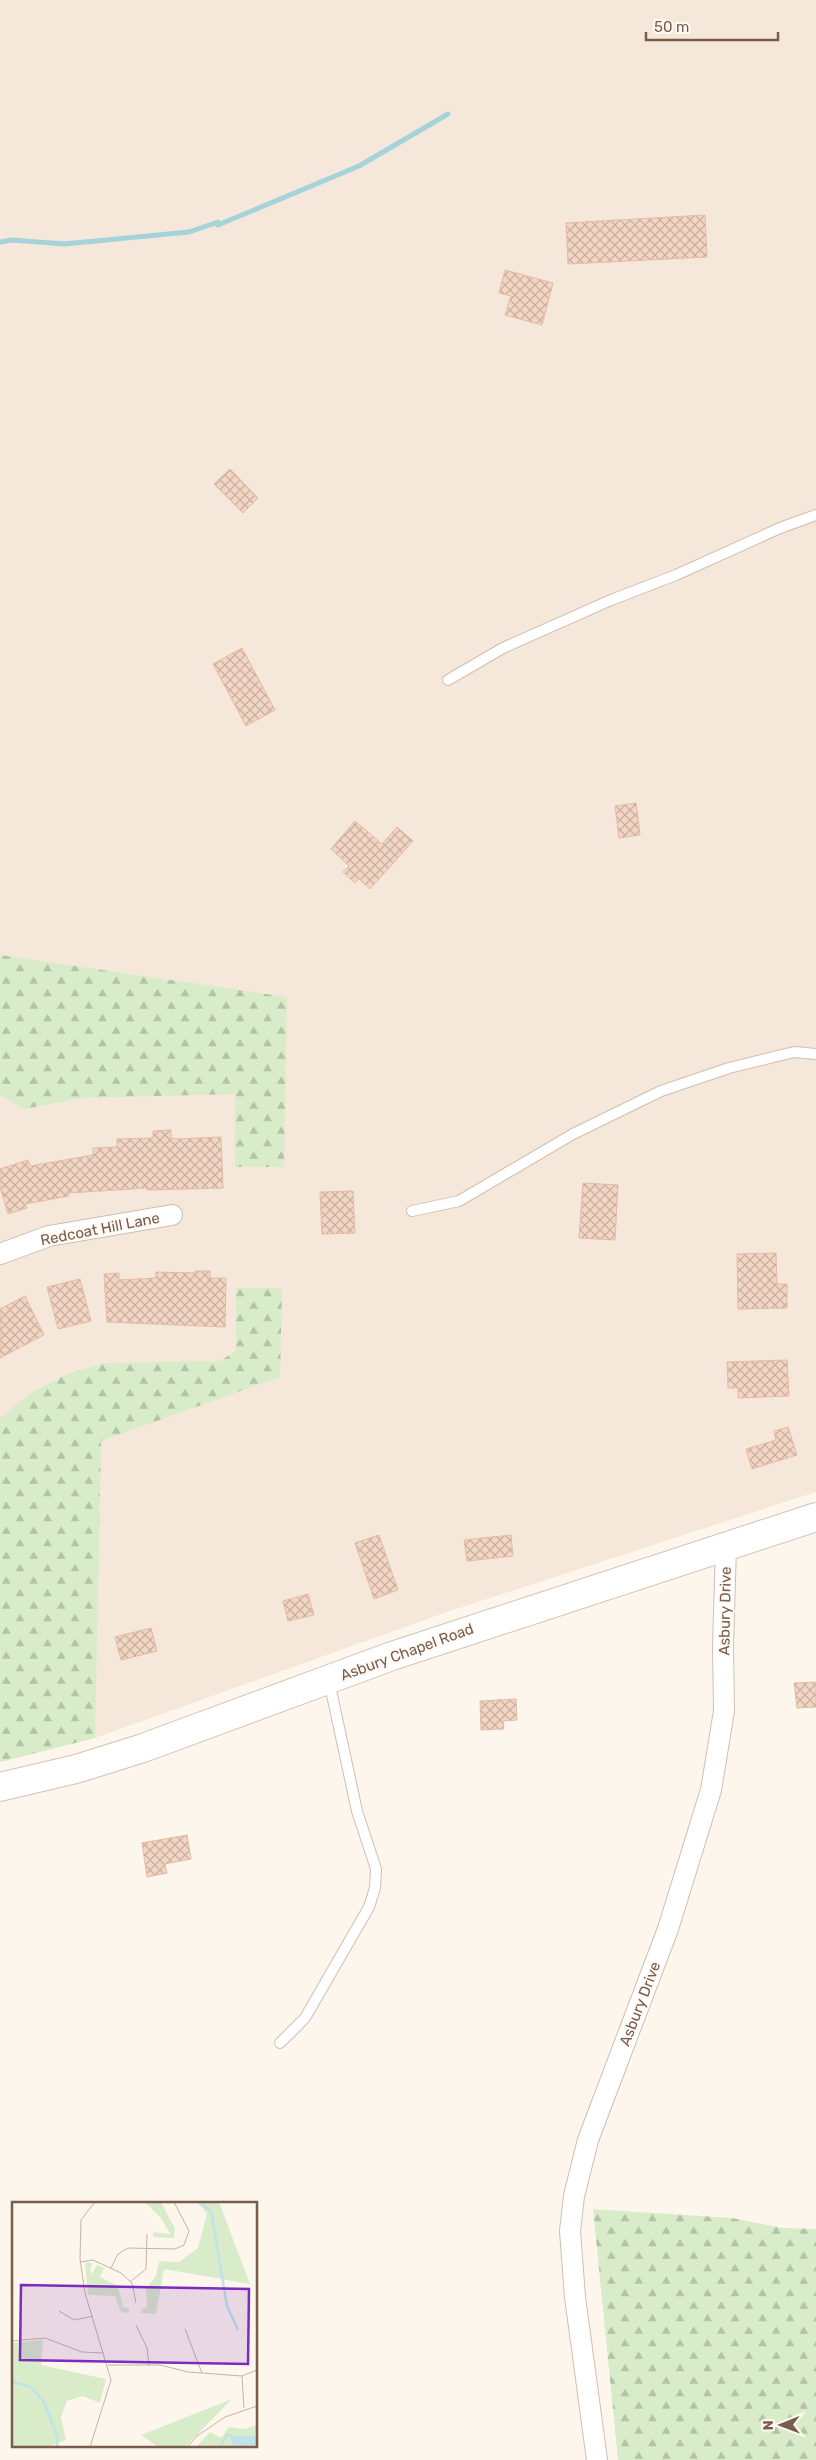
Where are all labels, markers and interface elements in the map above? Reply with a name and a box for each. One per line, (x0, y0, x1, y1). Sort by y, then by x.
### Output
scale bar (646, 10, 778, 42)
text: 50 m (654, 18, 689, 36)
street label: Redcoat Hill Lane (39, 1209, 161, 1249)
street label: Asbury Drive (715, 1566, 735, 1656)
street label: Asbury Chapel Road (338, 1620, 476, 1684)
street label: Asbury Drive (616, 1959, 664, 2049)
inset map (12, 2202, 258, 2448)
north arrow (756, 2400, 806, 2450)
text: N (760, 2420, 777, 2430)

